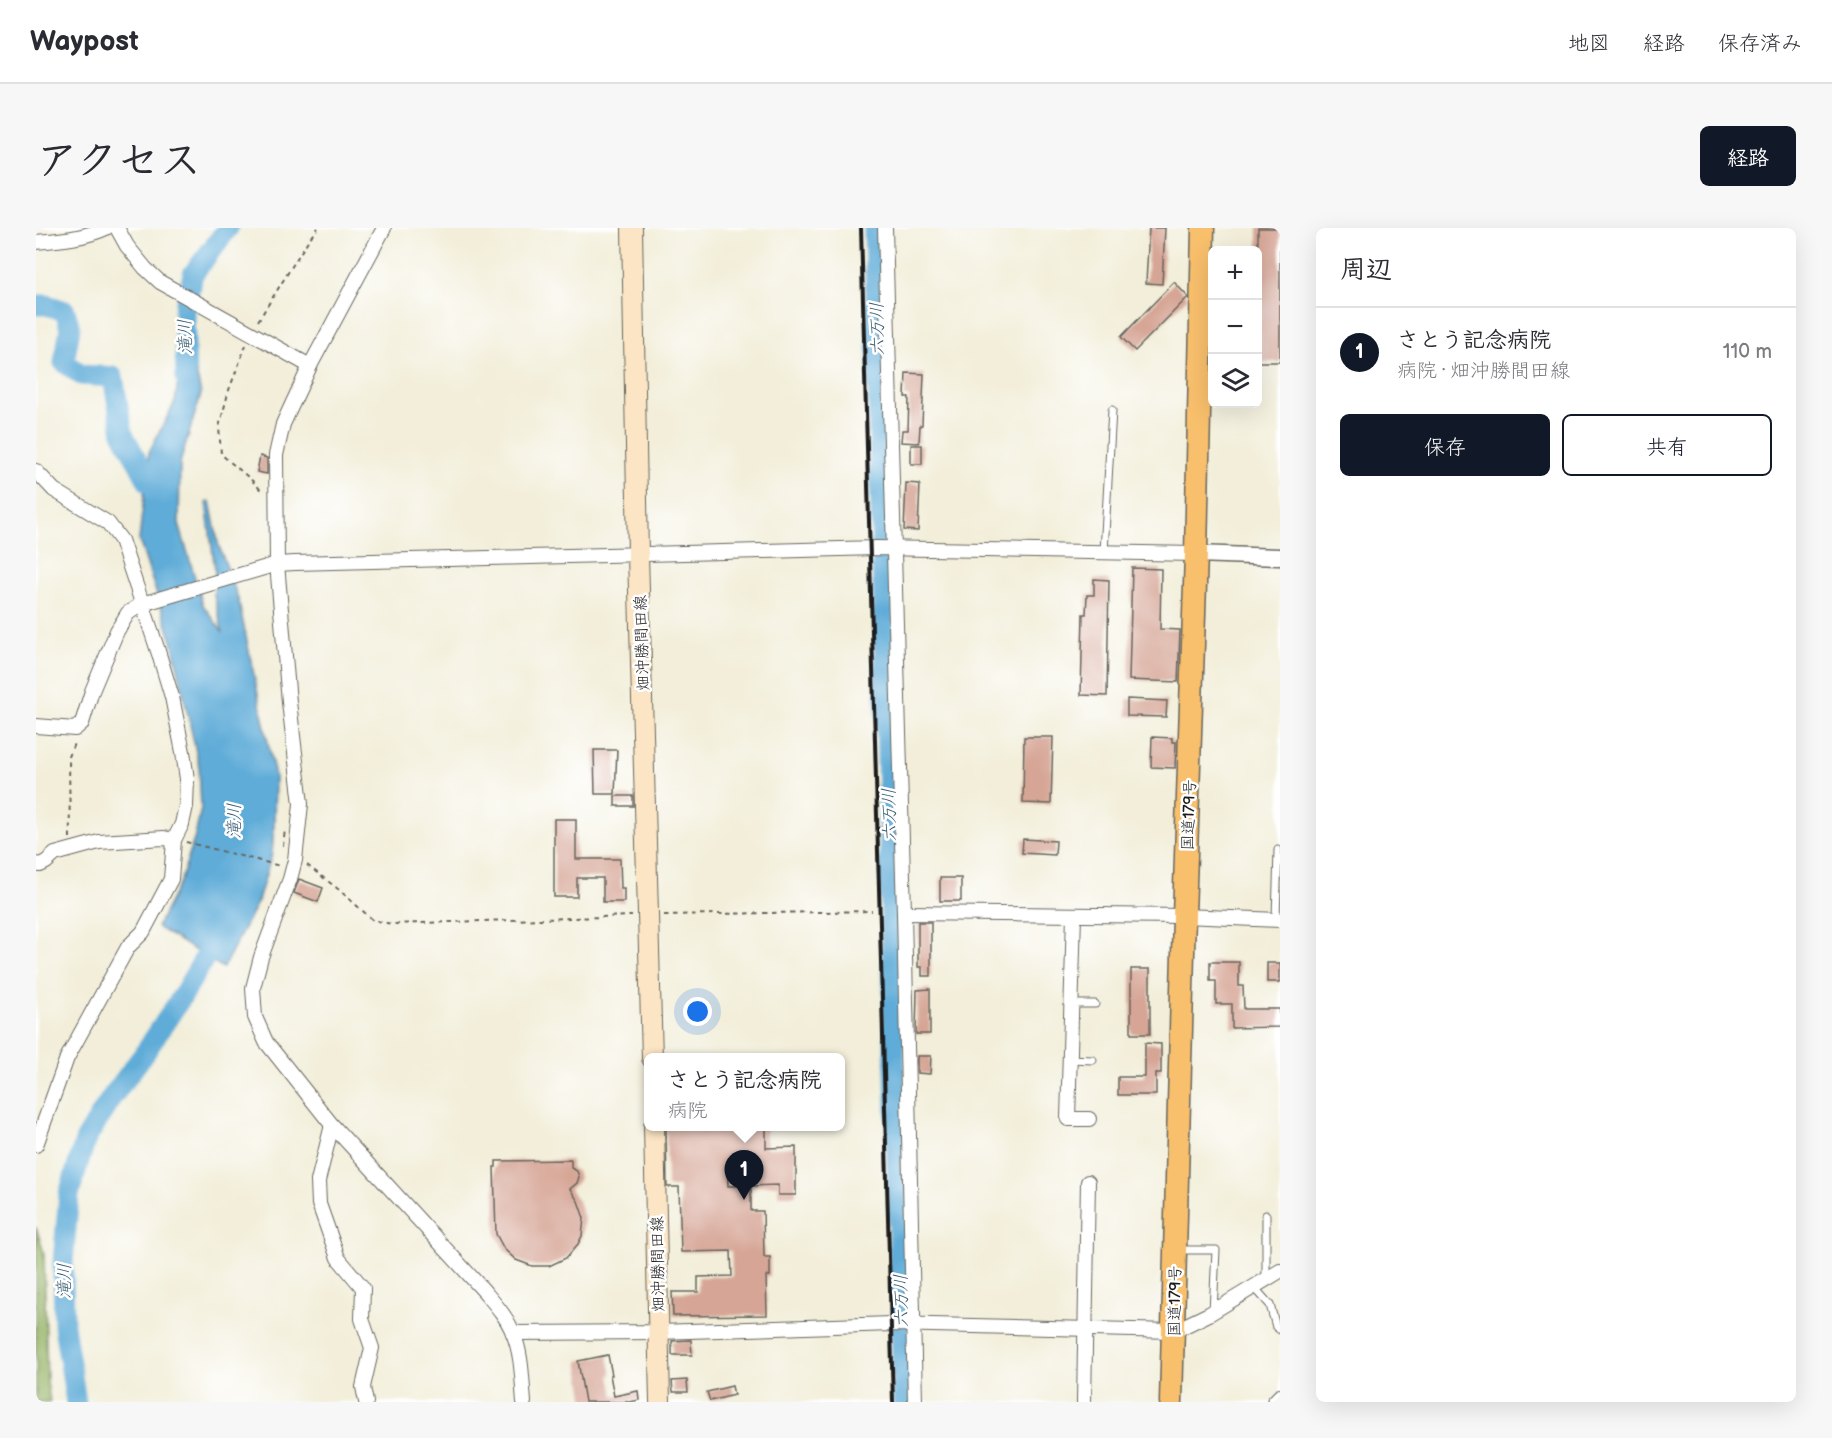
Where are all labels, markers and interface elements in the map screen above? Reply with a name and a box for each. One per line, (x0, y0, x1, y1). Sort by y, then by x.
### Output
text: Waypost (30, 25, 139, 58)
text: 地図 (1568, 31, 1610, 56)
text: 経路 (1643, 31, 1685, 56)
text: 保存済み (1718, 31, 1802, 56)
button: 経路 (1700, 126, 1796, 186)
text: アクセス (36, 136, 201, 187)
map controls (1208, 246, 1262, 408)
button: + (1208, 246, 1262, 300)
text: 周辺 (1340, 255, 1392, 286)
button: − (1208, 300, 1262, 354)
water label: 六万川 (867, 302, 888, 356)
water label: 滝川 (174, 319, 197, 355)
text: さとう記念病院 (1397, 327, 1551, 354)
text: 1 (1355, 340, 1364, 364)
text: 110 m (1723, 340, 1772, 364)
button: layers (1208, 354, 1262, 408)
text: 病院 · 畑沖勝間田線 (1397, 359, 1570, 383)
button: 保存 (1340, 414, 1550, 476)
button: 共有 (1562, 414, 1772, 476)
street label: 畑沖勝間田線 (631, 595, 654, 691)
street label: 国道179号 (1179, 779, 1200, 851)
water label: 六万川 (879, 788, 900, 842)
water label: 滝川 (224, 803, 245, 839)
your location (683, 997, 712, 1026)
popup (644, 1053, 845, 1131)
text: さとう記念病院 (667, 1067, 822, 1094)
text: 病院 (667, 1099, 707, 1123)
pin: 1 (724, 1150, 764, 1200)
street label: 畑沖勝間田線 (648, 1216, 669, 1312)
water label: 滝川 (54, 1263, 75, 1299)
street label: 国道179号 (1165, 1265, 1186, 1337)
water label: 六万川 (891, 1274, 912, 1328)

